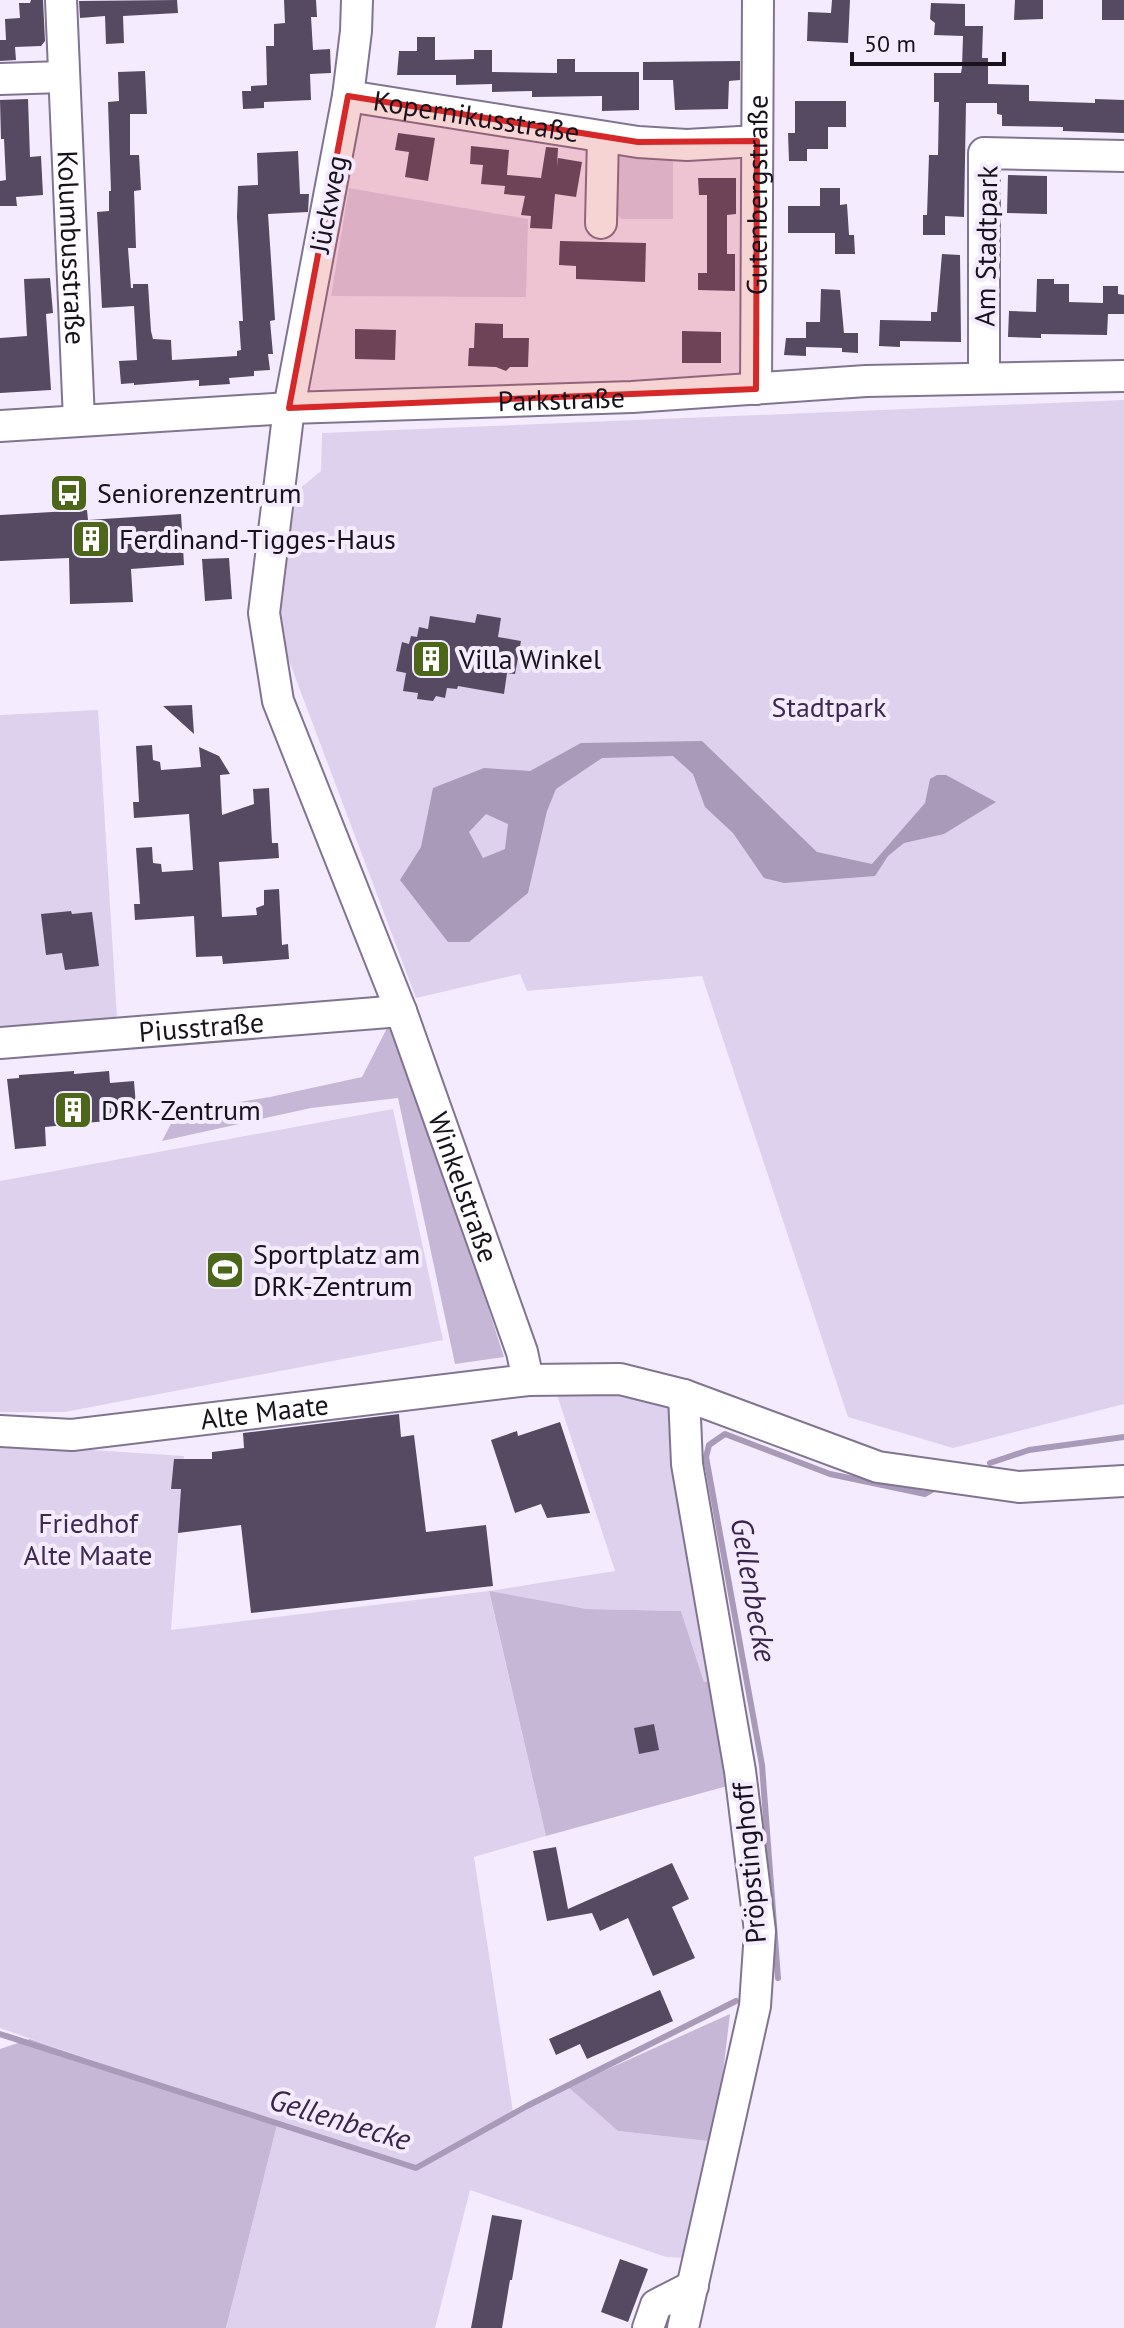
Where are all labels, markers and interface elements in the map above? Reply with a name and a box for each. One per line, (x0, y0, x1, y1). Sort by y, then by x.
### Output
scale bar (852, 16, 1004, 66)
text: 50 m (864, 28, 916, 59)
street label: Kopernikusstraße (371, 81, 582, 150)
street label: Gutenbergstraße (737, 95, 776, 295)
street label: Kolumbusstraße (49, 150, 95, 346)
street label: Jückweg (300, 152, 355, 257)
street label: Am Stadtpark (966, 164, 1005, 327)
street label: Parkstraße (497, 378, 625, 419)
bus stop icon: Seniorenzentrum (48, 472, 90, 514)
place label: Seniorenzentrum (97, 474, 301, 511)
building icon: Ferdinand-Tigges-Haus (70, 518, 112, 560)
place label: Ferdinand-Tigges-Haus (119, 520, 396, 557)
building icon: Villa Winkel (410, 638, 452, 680)
place label: Villa Winkel (458, 640, 601, 677)
park label: Stadtpark (772, 688, 887, 725)
street label: Piusstraße (137, 1003, 265, 1050)
building icon: DRK-Zentrum (52, 1089, 94, 1131)
place label: DRK-Zentrum (101, 1091, 261, 1128)
street label: Winkelstraße (420, 1107, 508, 1267)
place label: Sportplatz am DRK-Zentrum (253, 1235, 420, 1304)
sports icon: Sportplatz am DRK-Zentrum (204, 1249, 246, 1291)
street label: Alte Maate (198, 1385, 331, 1437)
park label: Friedhof Alte Maate (24, 1504, 152, 1573)
water label: Gellenbecke (723, 1515, 786, 1665)
street label: Pröpstinghoff (723, 1780, 774, 1945)
water label: Gellenbecke (265, 2079, 416, 2159)

